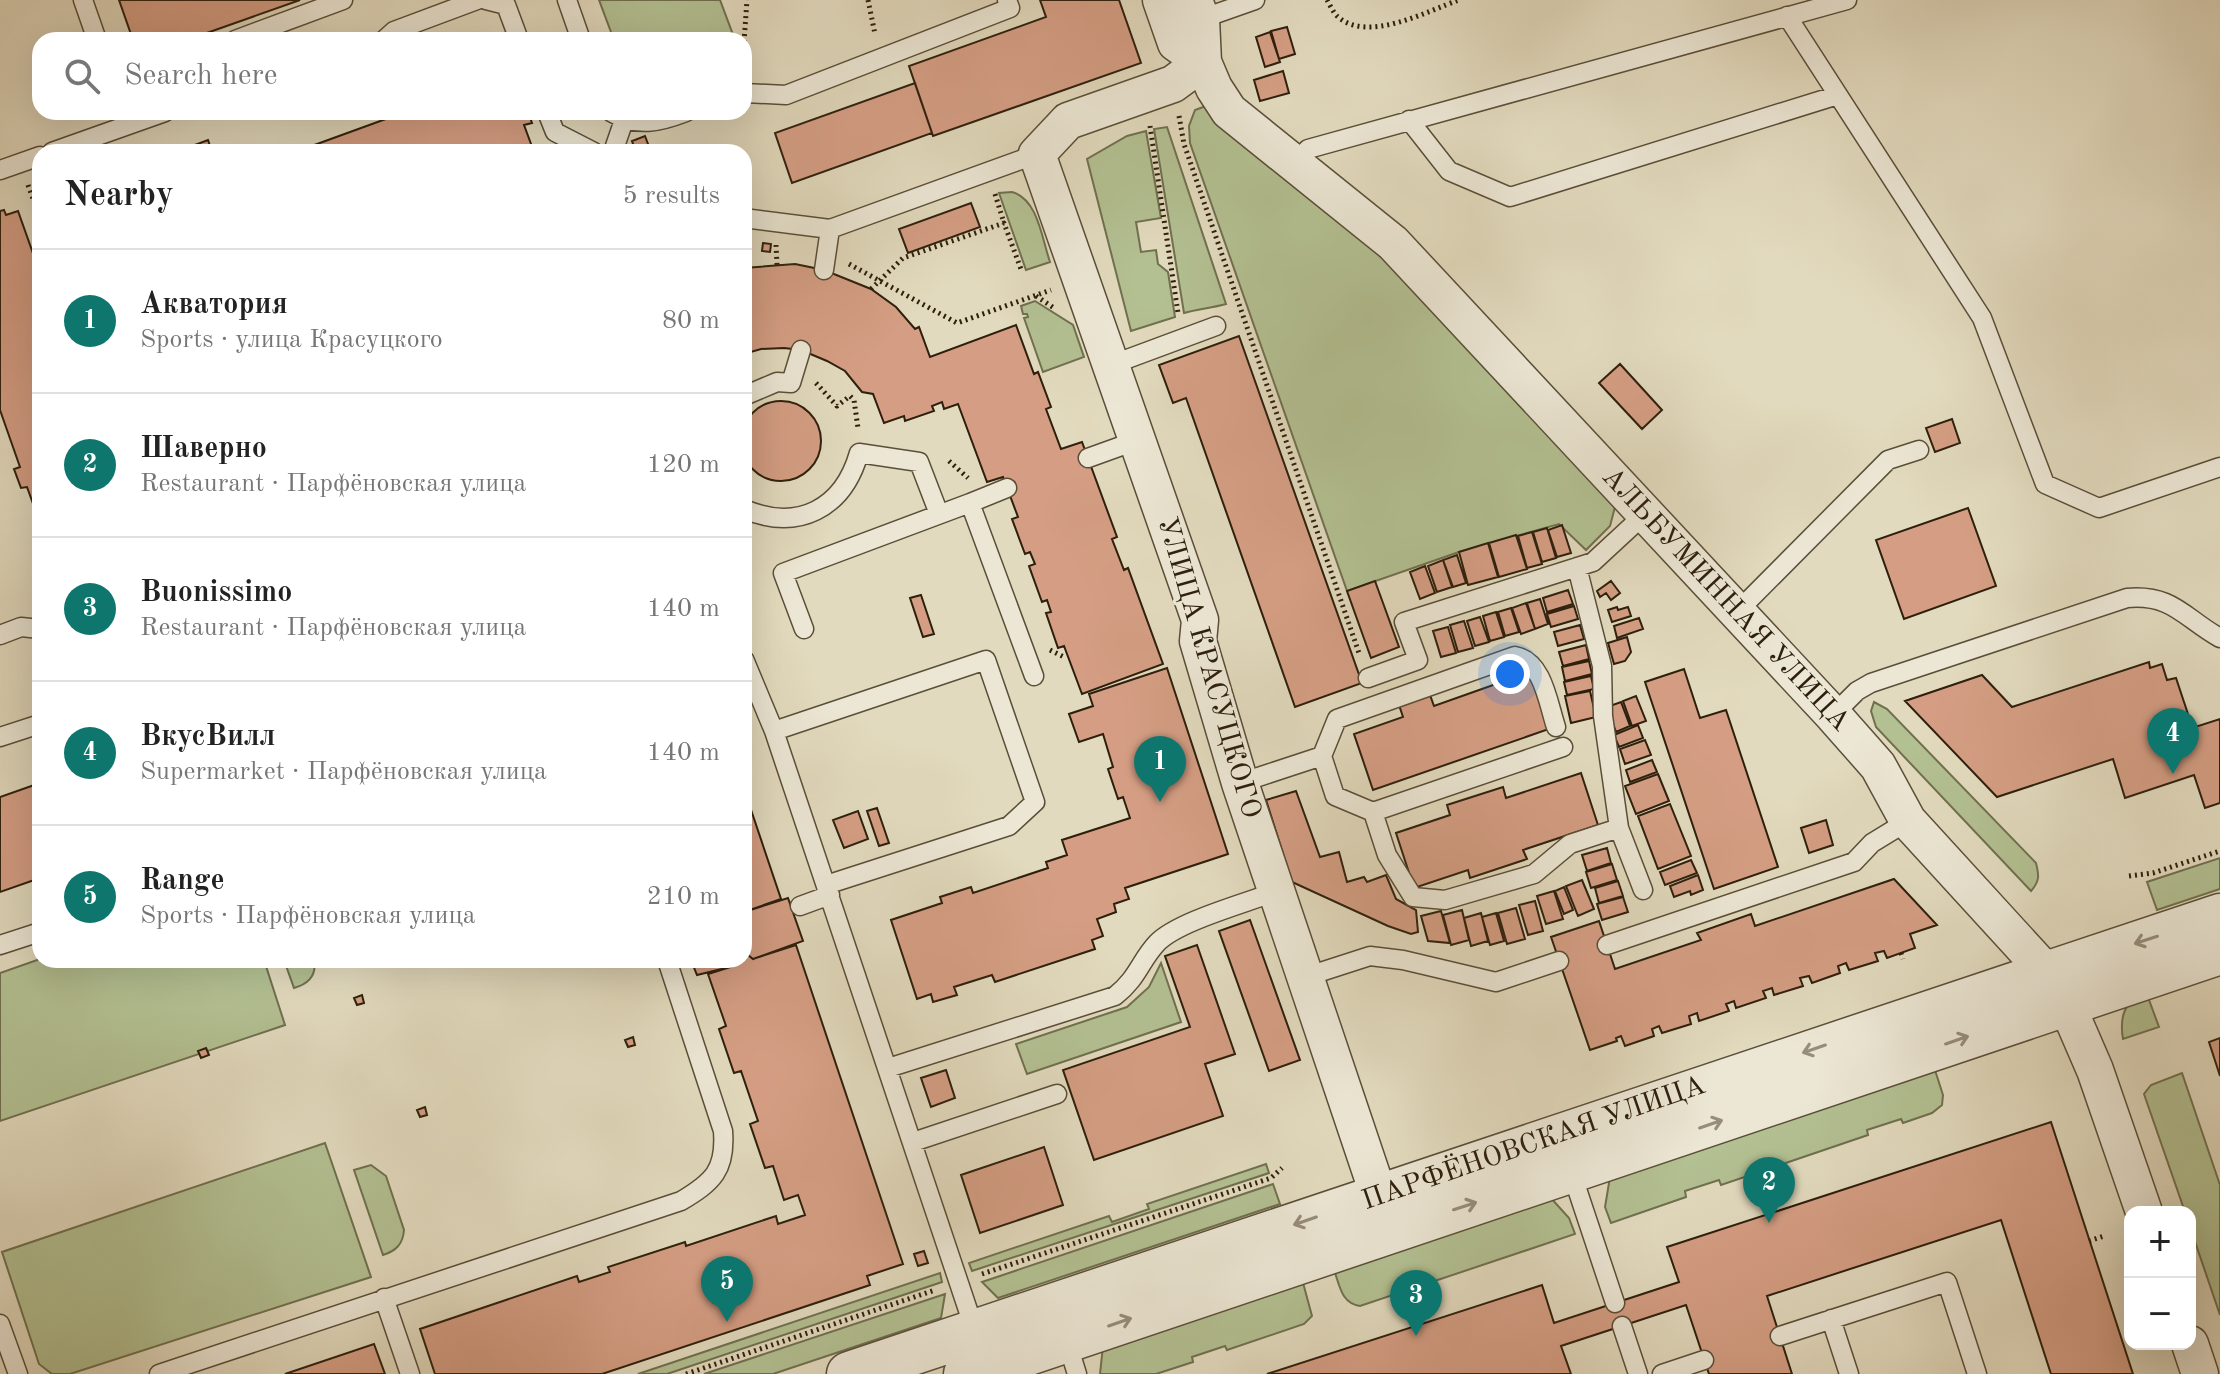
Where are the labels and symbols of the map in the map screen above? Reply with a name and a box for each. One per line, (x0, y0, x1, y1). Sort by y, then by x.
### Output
street label: АЛЬБУМИННАЯ УЛИЦА (1596, 463, 1854, 737)
street label: УЛИЦА КРАСУЦКОГО (1152, 514, 1264, 822)
your location (1490, 654, 1530, 694)
pin: 4 (2147, 708, 2199, 774)
pin: 1 (1134, 736, 1186, 802)
one-way arrow (2134, 934, 2159, 949)
one-way arrow (1945, 1031, 1970, 1046)
one-way arrow (1801, 1043, 1826, 1058)
street label: ПАРФЁНОВСКАЯ УЛИЦА (1357, 1068, 1709, 1216)
one-way arrow (1698, 1115, 1723, 1130)
pin: 2 (1743, 1157, 1795, 1223)
one-way arrow (1452, 1198, 1477, 1213)
one-way arrow (1293, 1215, 1318, 1230)
pin: 5 (701, 1256, 753, 1322)
pin: 3 (1390, 1270, 1442, 1336)
one-way arrow (1107, 1314, 1132, 1329)

